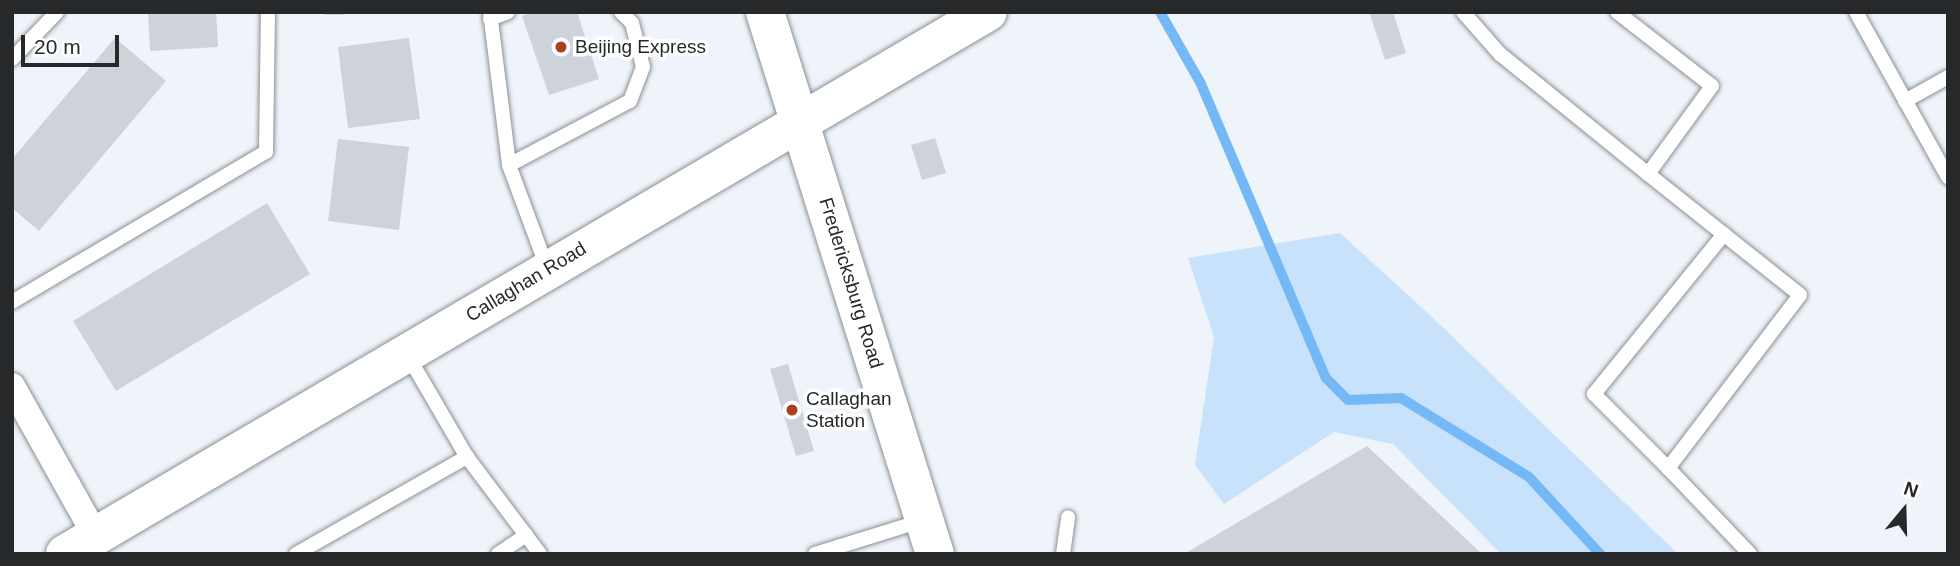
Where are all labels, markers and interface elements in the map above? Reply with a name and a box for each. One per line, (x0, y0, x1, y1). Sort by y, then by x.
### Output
scale bar (24, 21, 122, 65)
text: 20 m (34, 35, 81, 58)
place label: Beijing Express (575, 36, 706, 58)
marker: Beijing Express (553, 39, 569, 55)
street label: Fredericksburg Road (814, 195, 888, 371)
street label: Callaghan Road (462, 237, 590, 327)
place label: Callaghan Station (806, 388, 892, 432)
marker: Callaghan Station (784, 402, 800, 418)
north arrow (1869, 475, 1939, 545)
text: N (1901, 478, 1921, 502)

